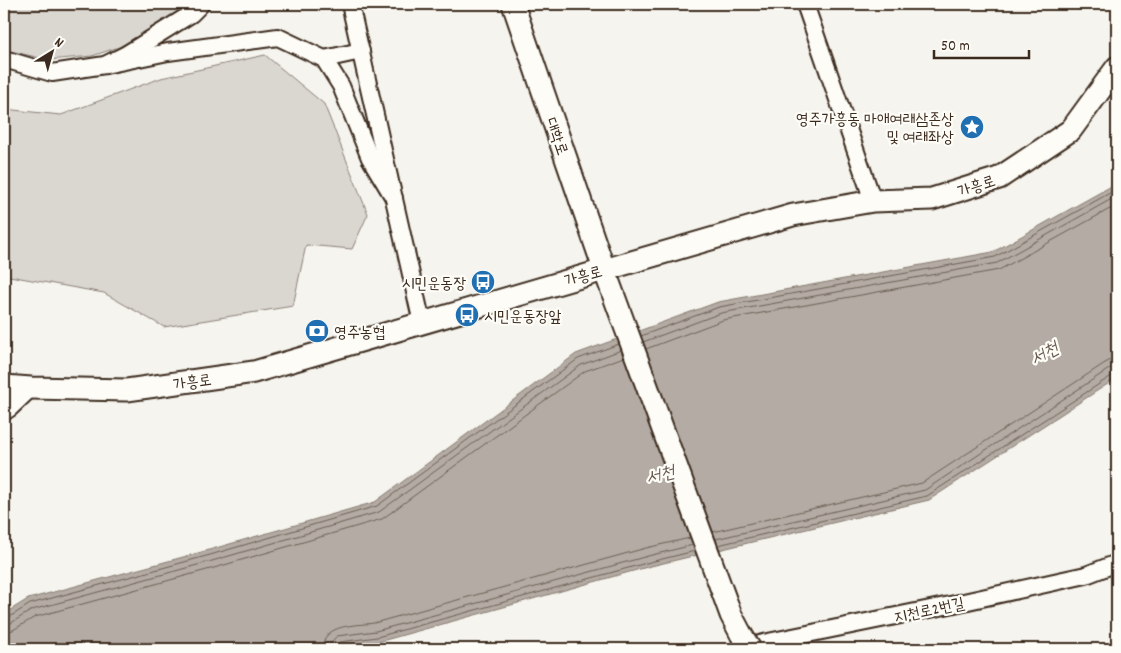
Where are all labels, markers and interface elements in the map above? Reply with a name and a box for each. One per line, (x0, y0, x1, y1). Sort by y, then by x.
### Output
north arrow (28, 28, 78, 78)
scale bar (934, 28, 1028, 60)
text: N (50, 33, 67, 53)
text: 50 m (941, 36, 970, 58)
place label: 영주가흥동 마애여래삼존상 및 여래좌상 (796, 109, 954, 150)
place icon: 영주가흥동 마애여래삼존상 및 여래좌상 (959, 114, 985, 140)
street label: 대학로 (538, 115, 573, 159)
street label: 가흥로 (955, 170, 999, 204)
street label: 가흥로 (562, 261, 605, 294)
bus stop icon: 시민운동장 (470, 269, 496, 295)
place label: 시민운동장 (402, 273, 466, 296)
bus stop icon: 시민운동장앞 (454, 302, 480, 328)
place label: 시민운동장앞 (484, 306, 561, 329)
bank icon: 영주농협 (304, 318, 330, 344)
place label: 영주농협 (334, 322, 386, 345)
water label: 서천 (1026, 336, 1065, 373)
street label: 가흥로 (172, 369, 213, 398)
water label: 서천 (644, 460, 679, 492)
street label: 지천로2번길 (892, 593, 967, 630)

